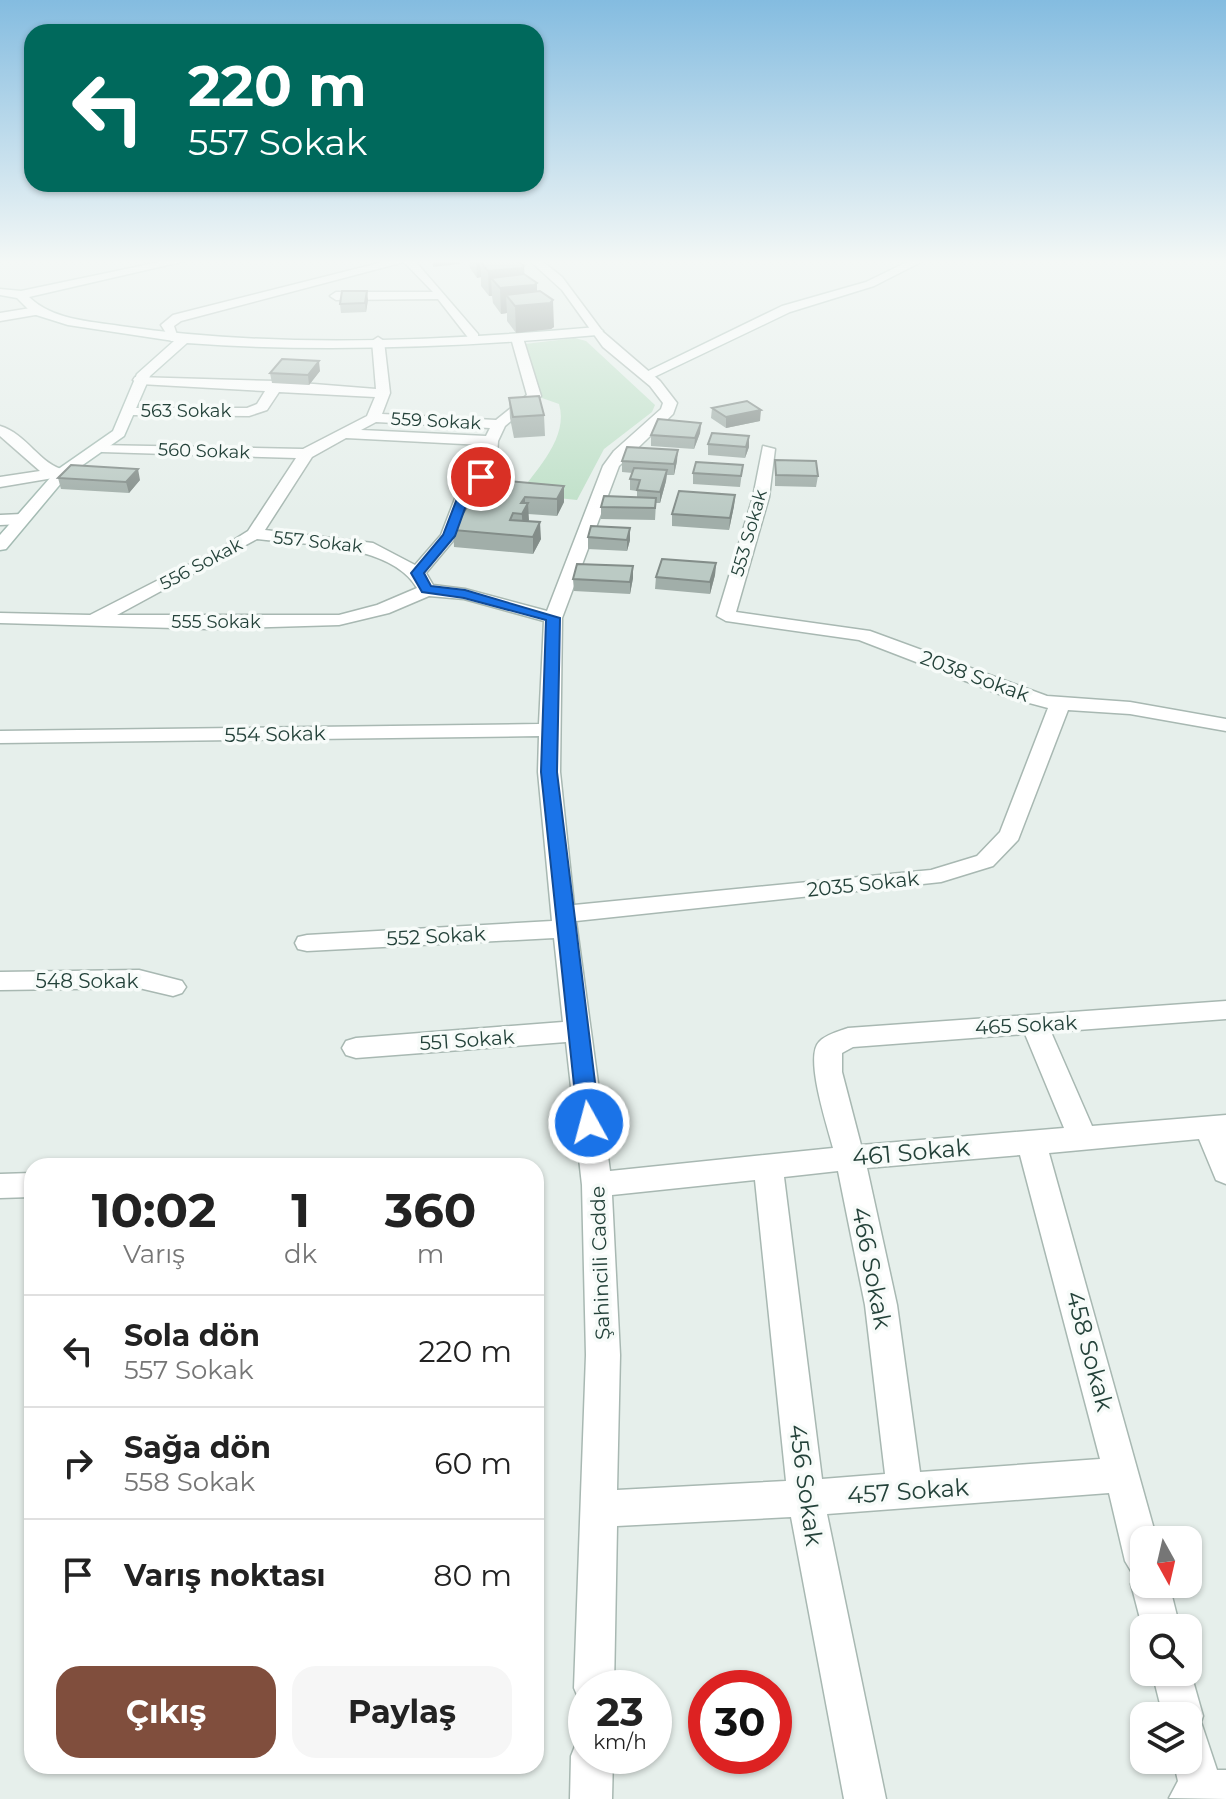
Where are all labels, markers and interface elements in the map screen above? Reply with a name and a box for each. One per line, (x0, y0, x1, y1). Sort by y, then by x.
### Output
text: 220 m (188, 52, 367, 120)
icon: left (56, 56, 160, 160)
text: 557 Sokak (188, 120, 367, 164)
street label: 563 Sokak (141, 400, 231, 422)
street label: 559 Sokak (390, 408, 482, 434)
street label: 560 Sokak (158, 438, 251, 464)
pin (447, 443, 515, 511)
icon: arrive (459, 455, 503, 499)
street label: 553 Sokak (726, 487, 772, 579)
street label: 557 Sokak (272, 526, 364, 558)
street label: 556 Sokak (156, 533, 246, 595)
street label: 555 Sokak (171, 611, 261, 633)
street label: 2038 Sokak (917, 645, 1033, 707)
street label: 554 Sokak (224, 721, 326, 747)
street label: 2035 Sokak (806, 866, 920, 902)
street label: 552 Sokak (386, 921, 486, 951)
street label: 548 Sokak (35, 969, 139, 993)
street label: 465 Sokak (974, 1010, 1078, 1040)
street label: 551 Sokak (419, 1025, 515, 1055)
position arrow (547, 1081, 631, 1165)
street label: 461 Sokak (851, 1132, 972, 1172)
text: 10:02 (92, 1181, 216, 1239)
text: 1 (291, 1181, 310, 1239)
text: 360 (385, 1181, 476, 1239)
street label: Şahincili Cadde (585, 1186, 615, 1340)
street label: 466 Sokak (846, 1204, 898, 1332)
text: Varış (123, 1238, 185, 1270)
text: dk (284, 1238, 317, 1270)
text: m (417, 1238, 444, 1270)
street label: 458 Sokak (1060, 1288, 1120, 1415)
text: Sola dön (124, 1317, 260, 1354)
icon: left (56, 1329, 100, 1373)
text: 220 m (418, 1333, 512, 1370)
text: 557 Sokak (124, 1354, 254, 1386)
street label: 456 Sokak (783, 1422, 829, 1548)
text: Sağa dön (124, 1429, 271, 1466)
icon: right (56, 1441, 100, 1485)
text: 60 m (434, 1445, 512, 1482)
text: 558 Sokak (124, 1466, 255, 1498)
street label: 457 Sokak (846, 1472, 970, 1510)
north arrow (1130, 1526, 1202, 1598)
map controls (1130, 1526, 1202, 1774)
icon: arrive (56, 1553, 100, 1597)
text: Varış noktası (124, 1557, 326, 1594)
text: 80 m (433, 1557, 512, 1594)
button: search (1130, 1614, 1202, 1686)
button: Çıkış (56, 1666, 276, 1758)
button: Paylaş (292, 1666, 512, 1758)
speed limit sign: 30 (688, 1670, 792, 1774)
text: 23 (596, 1687, 644, 1736)
button: layers (1130, 1702, 1202, 1774)
text: km/h (593, 1730, 647, 1754)

